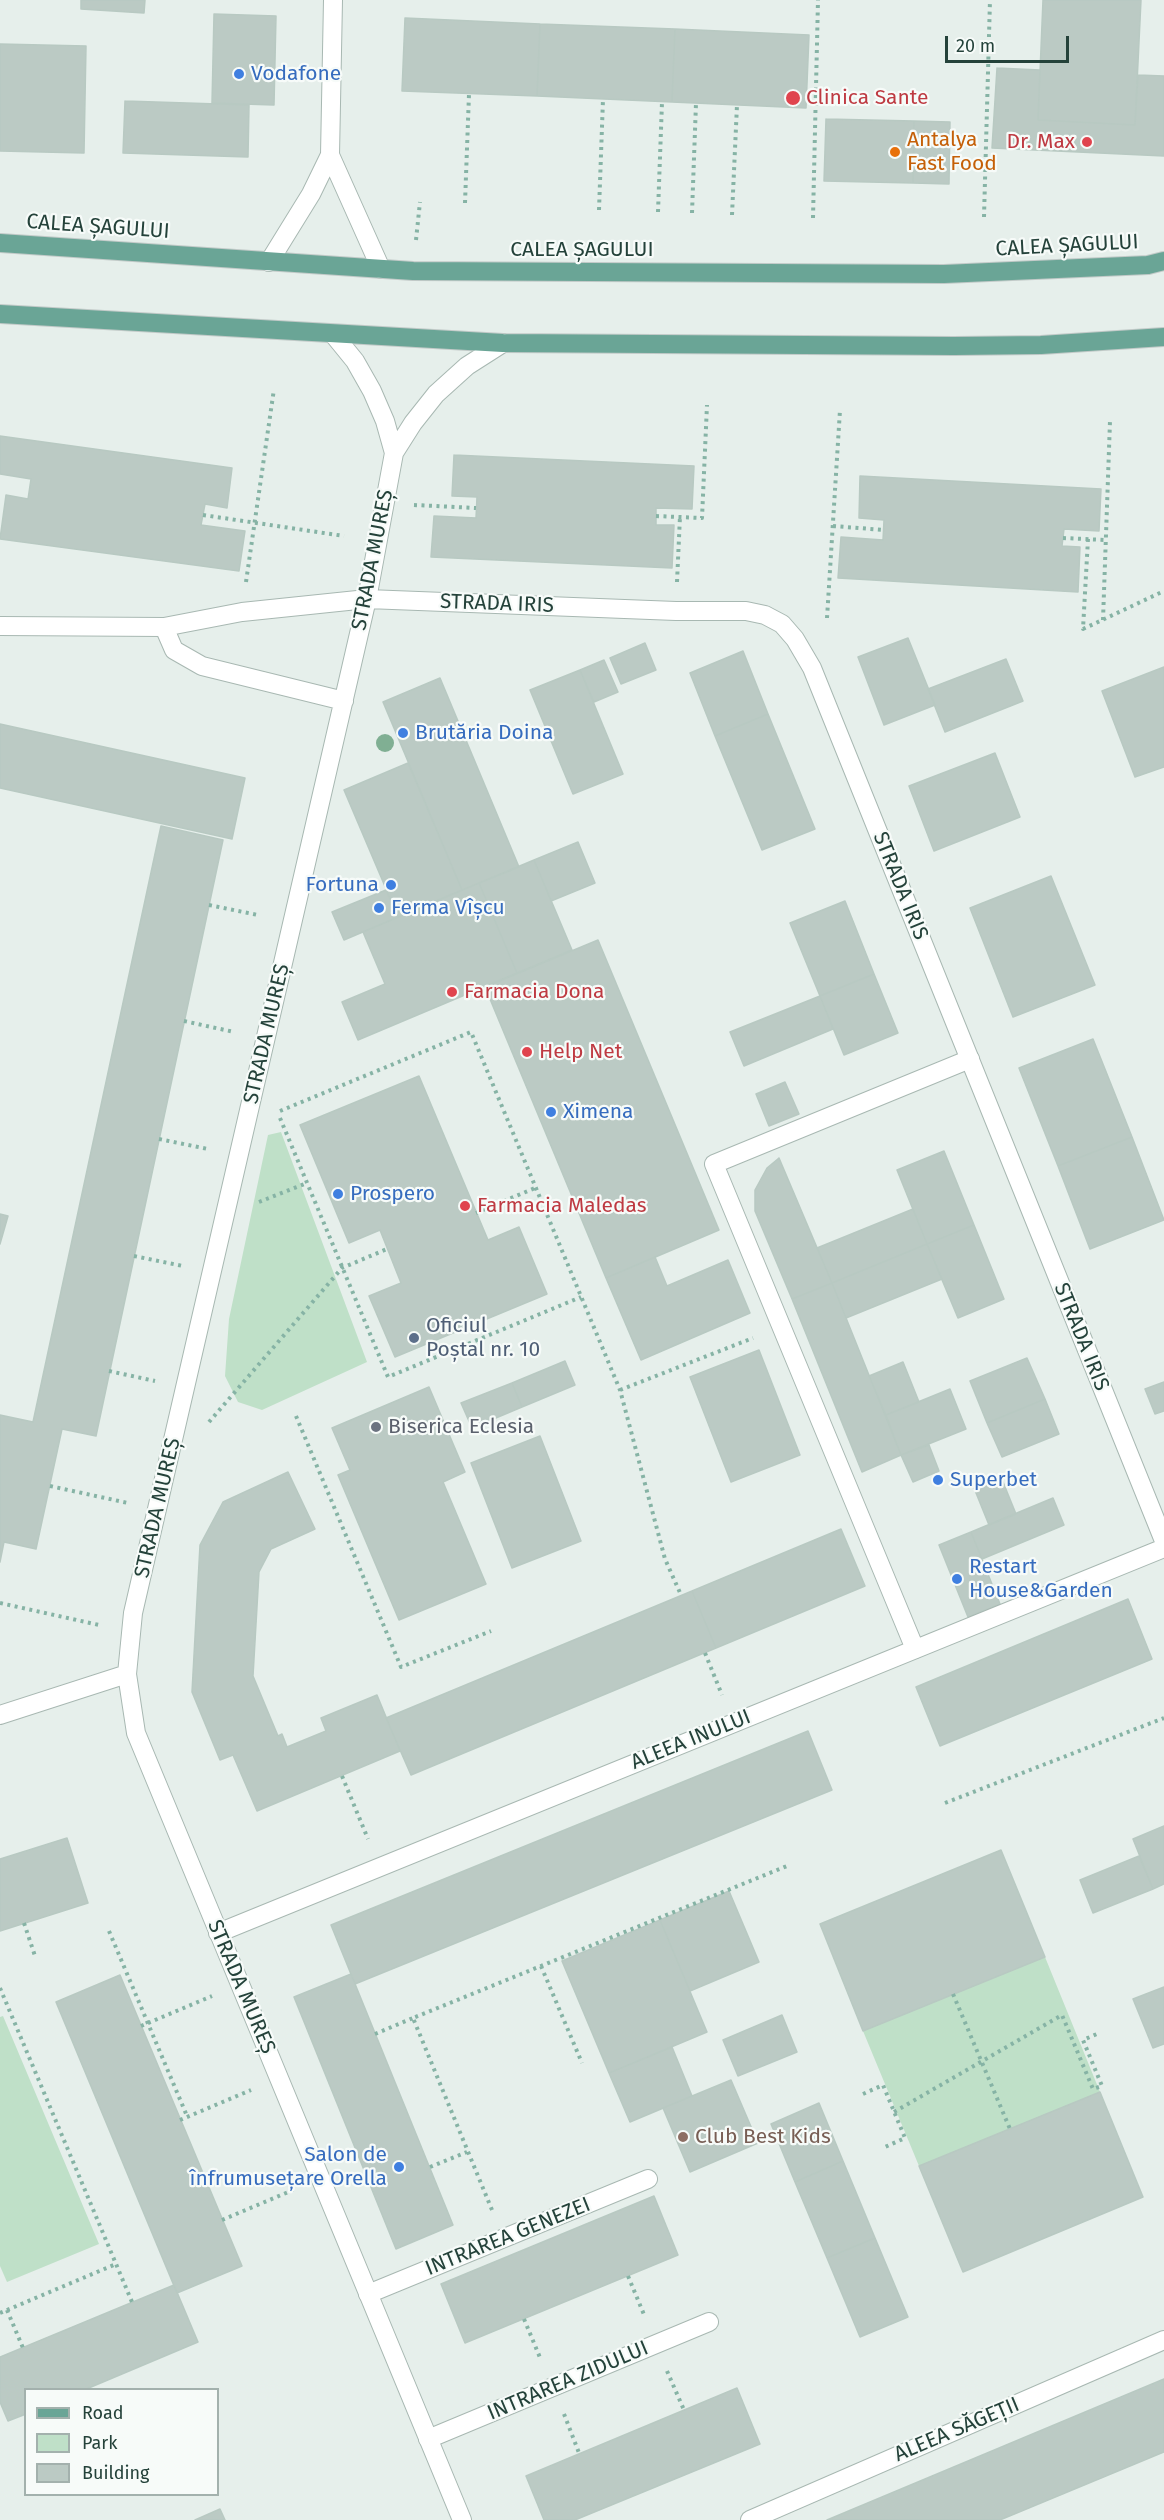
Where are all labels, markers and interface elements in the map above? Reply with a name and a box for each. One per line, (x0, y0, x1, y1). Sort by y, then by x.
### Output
scale bar (948, 24, 1072, 62)
text: 20 m (956, 35, 995, 57)
place label: Vodafone (251, 61, 341, 87)
marker: Vodafone (232, 67, 246, 81)
place label: Clinica Sante (806, 85, 929, 111)
marker: Clinica Sante (784, 89, 802, 107)
place label: Antalya Fast Food (907, 127, 997, 177)
place label: Dr. Max (1006, 129, 1075, 155)
marker: Dr. Max (1080, 135, 1094, 149)
marker: Antalya Fast Food (888, 145, 902, 159)
street label: CALEA ȘAGULUI (26, 209, 170, 245)
street label: CALEA ȘAGULUI (995, 230, 1139, 262)
street label: CALEA ȘAGULUI (510, 237, 654, 263)
street label: STRADA MUREȘ (347, 487, 399, 633)
street label: STRADA IRIS (440, 589, 554, 619)
place label: Brutăria Doina (415, 720, 553, 746)
marker: Brutăria Doina (396, 726, 410, 740)
street label: STRADA IRIS (867, 828, 933, 944)
place label: Fortuna (306, 872, 379, 898)
marker: Fortuna (384, 878, 398, 892)
place label: Ferma Vîșcu (391, 895, 505, 921)
marker: Ferma Vîșcu (372, 901, 386, 915)
street label: STRADA MUREȘ (239, 962, 295, 1106)
place label: Farmacia Dona (464, 979, 604, 1005)
marker: Farmacia Dona (445, 985, 459, 999)
place label: Help Net (539, 1039, 622, 1065)
marker: Help Net (520, 1045, 534, 1059)
place label: Ximena (563, 1099, 633, 1125)
marker: Ximena (544, 1105, 558, 1119)
place label: Prospero (350, 1181, 435, 1207)
marker: Prospero (331, 1187, 345, 1201)
place label: Farmacia Maledas (477, 1193, 647, 1219)
marker: Farmacia Maledas (458, 1199, 472, 1213)
street label: STRADA IRIS (1048, 1279, 1114, 1395)
place label: Oficiul Poștal nr. 10 (426, 1313, 540, 1363)
marker: Oficiul Poștal nr. 10 (407, 1331, 421, 1345)
place label: Biserica Eclesia (388, 1414, 534, 1440)
marker: Biserica Eclesia (369, 1420, 383, 1434)
street label: STRADA MUREȘ (130, 1436, 186, 1580)
place label: Superbet (950, 1467, 1037, 1493)
marker: Superbet (931, 1473, 945, 1487)
place label: Restart House&Garden (969, 1554, 1113, 1604)
marker: Restart House&Garden (950, 1572, 964, 1586)
street label: ALEEA INULUI (627, 1705, 755, 1775)
street label: STRADA MUREȘ (201, 1916, 281, 2058)
place label: Club Best Kids (695, 2124, 831, 2150)
marker: Club Best Kids (676, 2130, 690, 2144)
place label: Salon de înfrumusețare Orella (190, 2142, 387, 2192)
marker: Salon de înfrumusețare Orella (392, 2160, 406, 2174)
street label: INTRAREA GENEZEI (422, 2192, 594, 2282)
street label: INTRAREA ZIDULUI (484, 2336, 652, 2426)
legend (24, 2388, 219, 2496)
street label: ALEEA SĂGEȚII (891, 2392, 1023, 2468)
text: Road (82, 2402, 124, 2424)
text: Park (82, 2432, 117, 2454)
text: Building (82, 2462, 149, 2484)

